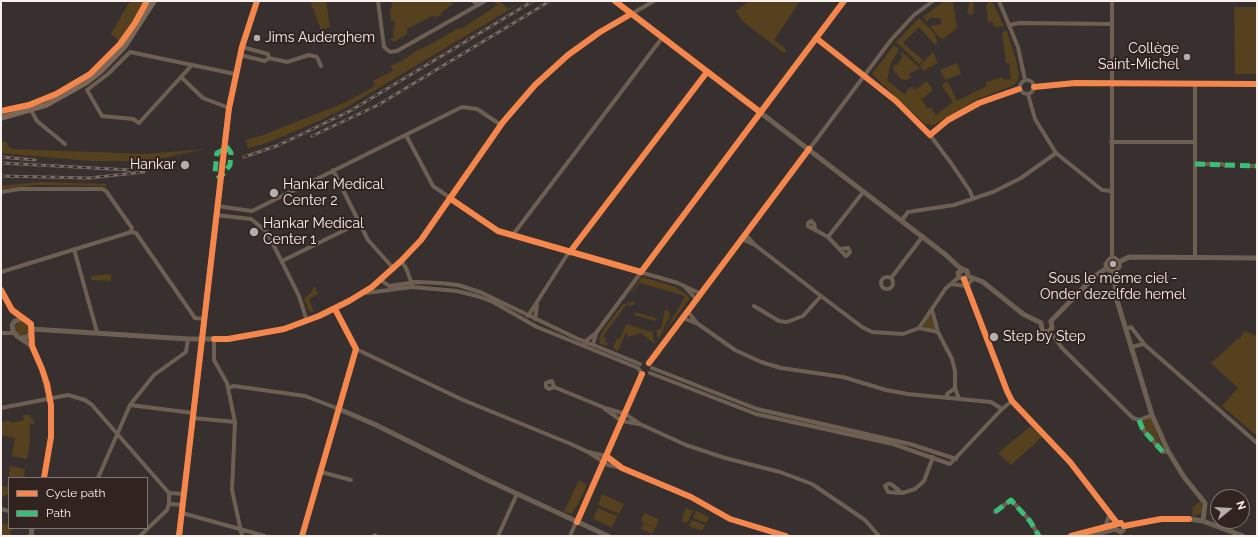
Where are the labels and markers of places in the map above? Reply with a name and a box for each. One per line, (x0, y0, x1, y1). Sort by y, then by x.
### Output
place label: Jims Auderghem (265, 30, 375, 46)
marker: Jims Auderghem (252, 33, 262, 43)
place label: Collège Saint-Michel (1098, 41, 1179, 74)
marker: Collège Saint-Michel (1182, 52, 1192, 62)
place label: Hankar (130, 157, 176, 173)
marker: Hankar (179, 159, 191, 171)
place label: Hankar Medical Center 2 (283, 177, 384, 210)
marker: Hankar Medical Center 2 (268, 187, 280, 199)
place label: Hankar Medical Center 1 (263, 216, 364, 248)
marker: Hankar Medical Center 1 (248, 226, 260, 238)
marker: Sous le même ciel - Onder dezelfde hemel (1108, 259, 1118, 269)
place label: Sous le même ciel - Onder dezelfde hemel (1040, 271, 1186, 304)
place label: Step by Step (1003, 329, 1086, 345)
marker: Step by Step (988, 331, 1000, 343)

